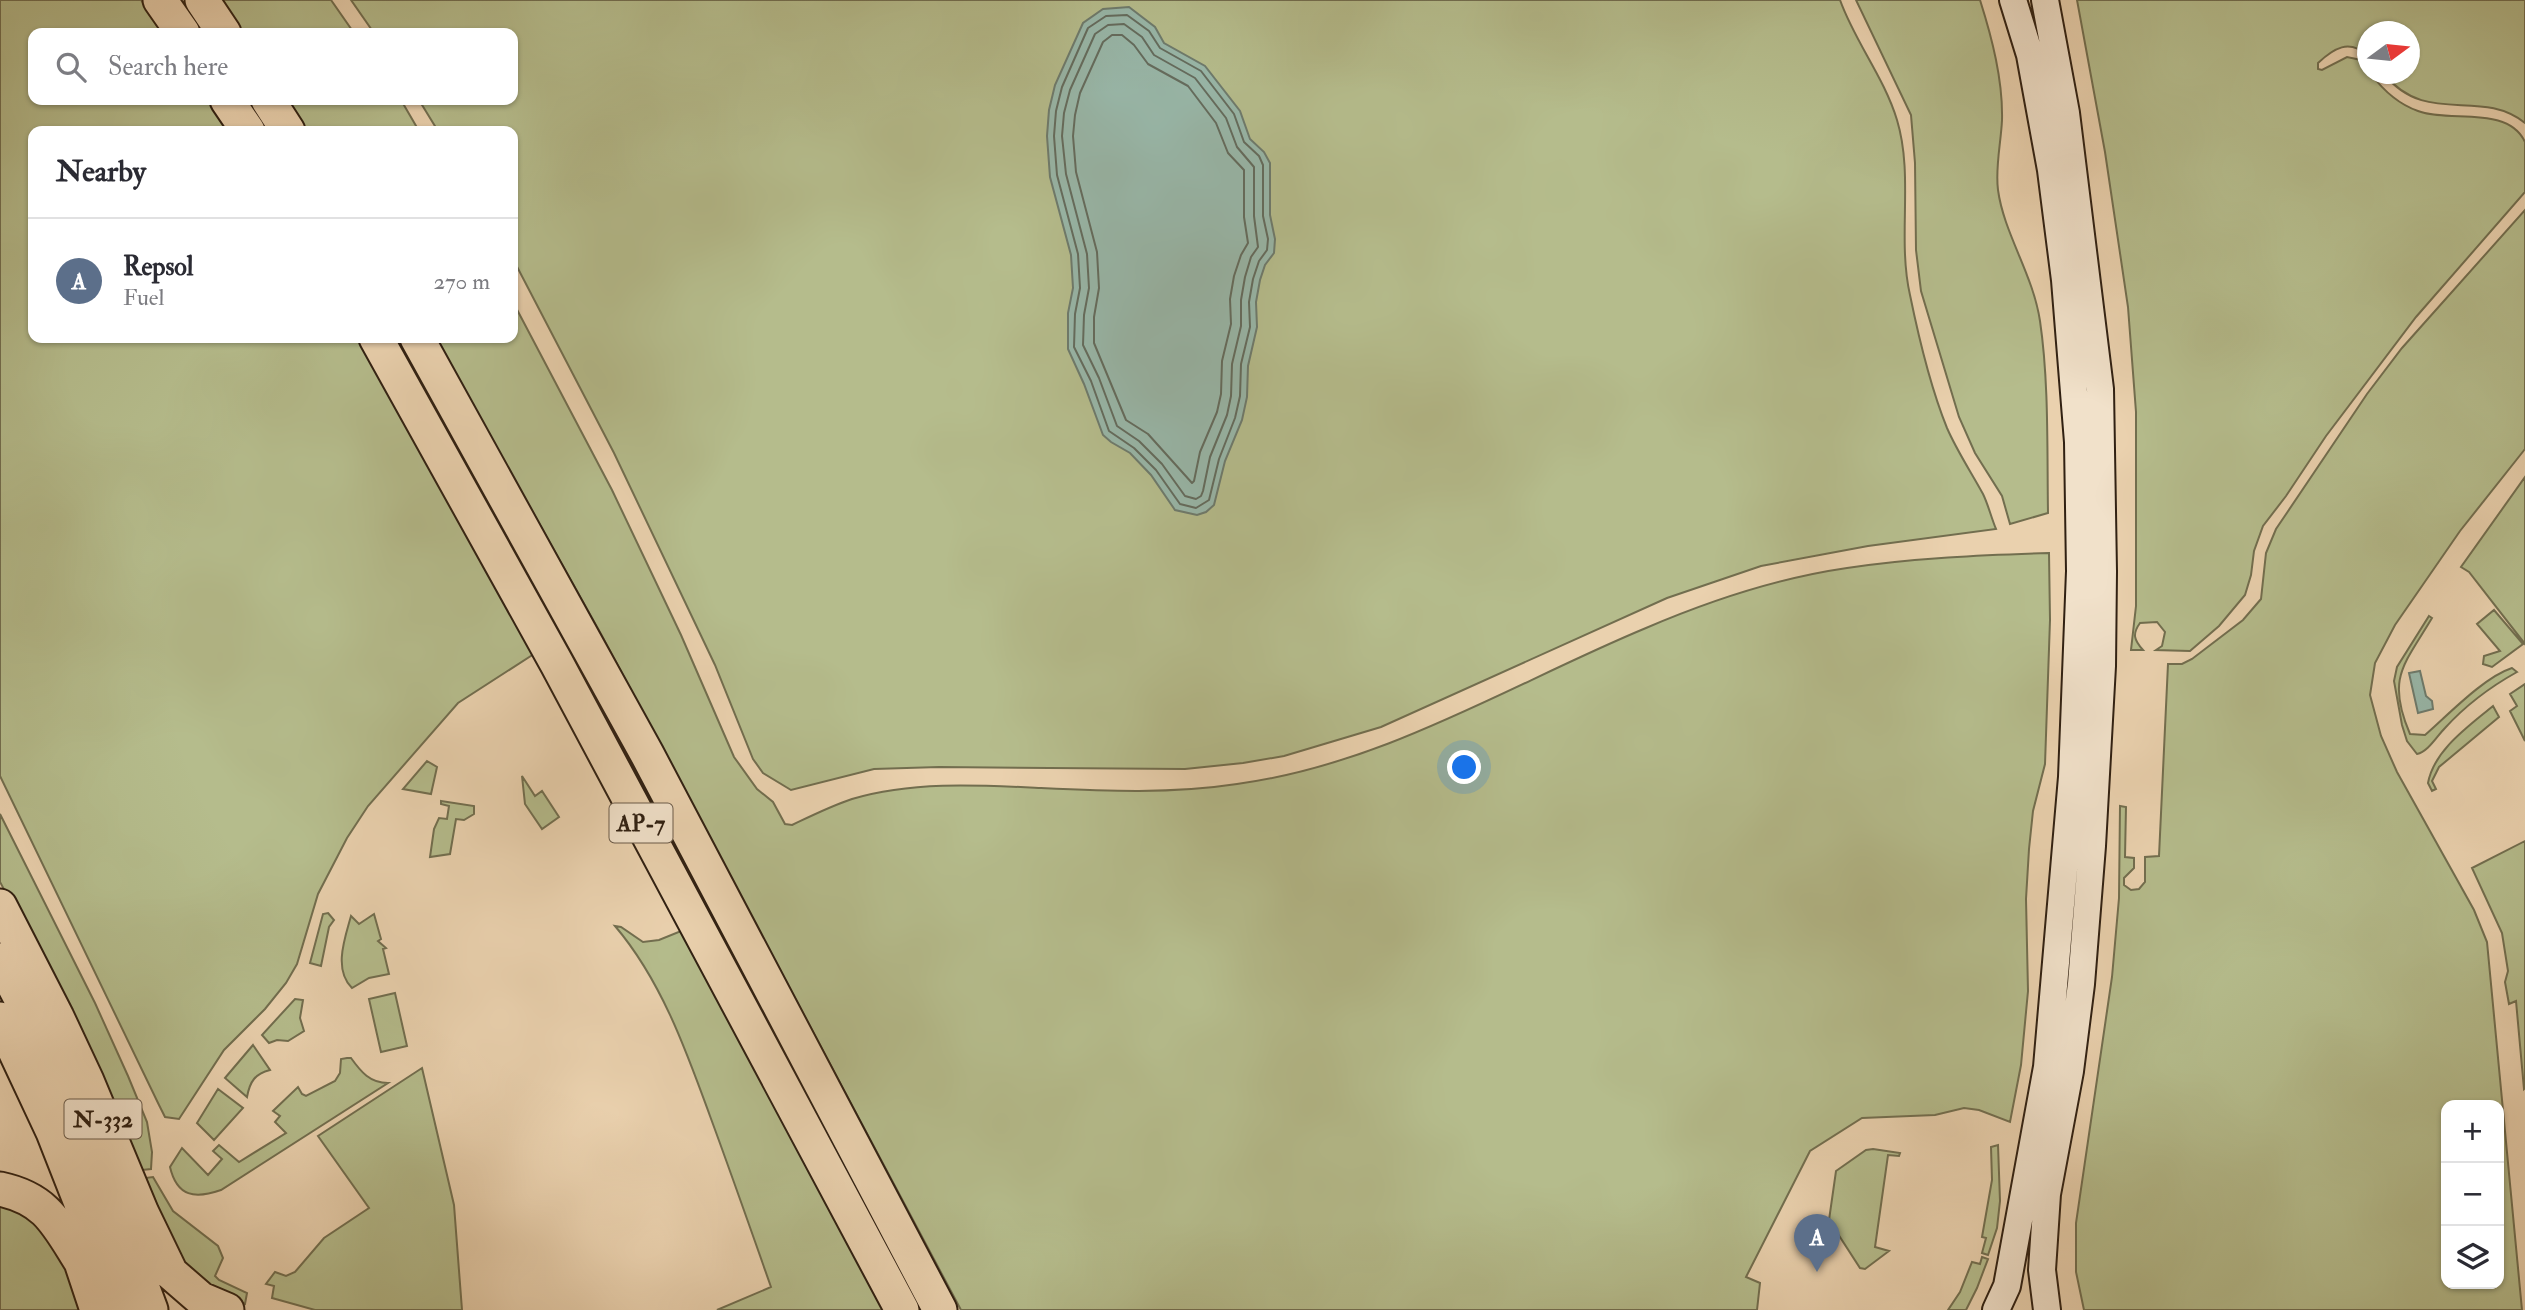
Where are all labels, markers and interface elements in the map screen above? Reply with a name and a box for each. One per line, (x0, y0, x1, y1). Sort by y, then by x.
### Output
north arrow (2357, 21, 2420, 84)
search box (28, 28, 518, 105)
icon: search (52, 48, 90, 86)
text: Search here (108, 51, 228, 83)
text: Nearby (56, 153, 146, 190)
text: Repsol (123, 251, 193, 283)
text: A (72, 267, 86, 296)
text: 270 m (433, 267, 490, 296)
text: Fuel (123, 283, 164, 312)
your location (1447, 750, 1481, 784)
road number: AP-7 (610, 804, 672, 842)
road number: N-332 (64, 1100, 142, 1138)
map controls (2441, 1100, 2504, 1289)
button: + (2441, 1100, 2504, 1163)
button: − (2441, 1163, 2504, 1226)
pin: A (1794, 1214, 1840, 1272)
button: layers (2441, 1226, 2504, 1289)

